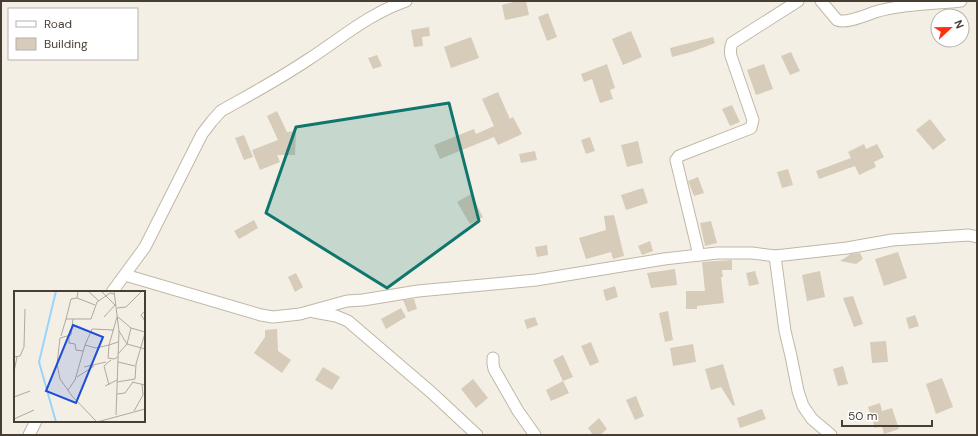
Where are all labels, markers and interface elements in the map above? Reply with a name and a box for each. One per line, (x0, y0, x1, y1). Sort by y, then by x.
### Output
legend (8, 8, 138, 60)
north arrow (930, 8, 970, 48)
text: Road (44, 16, 72, 32)
text: N (951, 18, 967, 31)
text: Building (44, 36, 88, 52)
inset map (14, 291, 145, 422)
scale bar (842, 402, 932, 428)
text: 50 m (848, 408, 877, 424)

